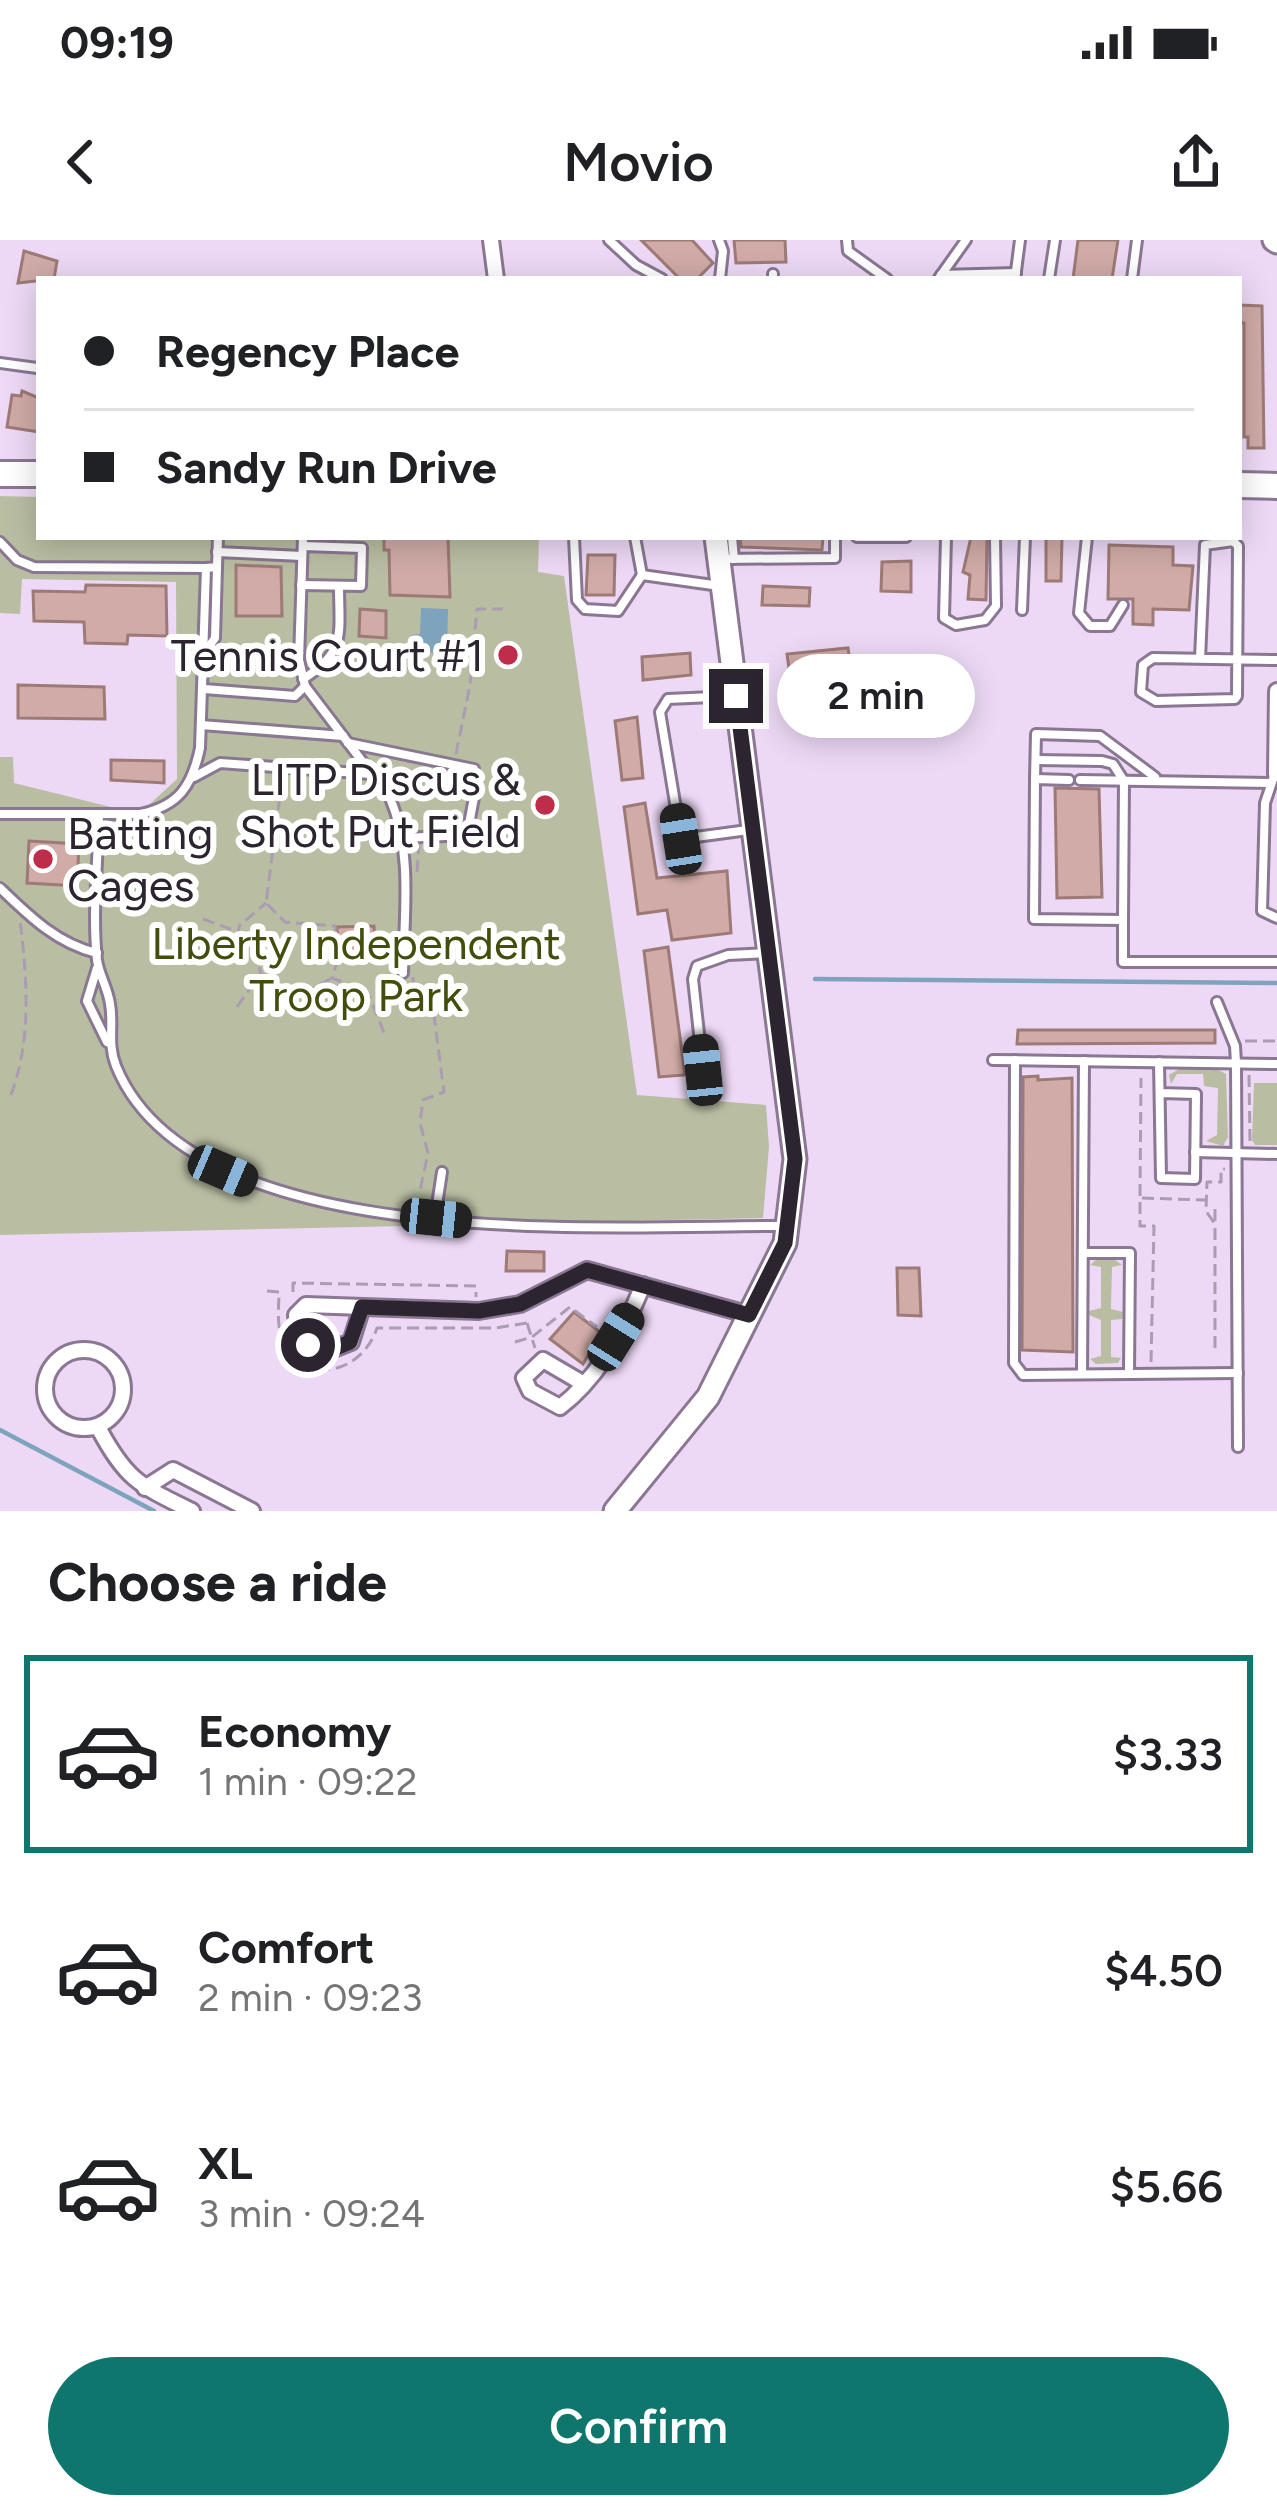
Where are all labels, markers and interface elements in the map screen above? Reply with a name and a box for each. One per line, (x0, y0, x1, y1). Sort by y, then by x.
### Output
text: 09:19 (60, 15, 174, 69)
icon: back (48, 129, 114, 195)
icon: share (1163, 129, 1229, 195)
text: Movio (563, 130, 714, 195)
text: Regency Place (156, 324, 459, 378)
text: Sandy Run Drive (156, 440, 497, 494)
place label: Tennis Court #1 (171, 628, 484, 682)
marker: Tennis Court #1 (495, 642, 521, 668)
callout: 2 min (778, 654, 976, 738)
route end (709, 669, 763, 723)
text: 2 min (827, 672, 925, 719)
place label: LITP Discus & Shot Put Field (239, 752, 521, 858)
marker: LITP Discus & Shot Put Field (532, 792, 558, 818)
car (658, 801, 704, 877)
place label: Batting Cages (67, 806, 213, 912)
marker: Batting Cages (30, 846, 56, 872)
park label: Liberty Independent Troop Park (151, 916, 561, 1022)
car (681, 1032, 725, 1108)
car (183, 1140, 263, 1202)
car (398, 1196, 474, 1240)
car (582, 1297, 650, 1377)
route start (281, 1318, 335, 1372)
text: Choose a ride (48, 1550, 387, 1615)
icon: car (54, 1700, 162, 1808)
text: Economy (198, 1704, 391, 1758)
text: $3.33 (1113, 1727, 1223, 1781)
text: 1 min · 09:22 (198, 1758, 417, 1805)
icon: car (54, 1916, 162, 2024)
text: Comfort (198, 1920, 374, 1974)
text: $4.50 (1104, 1943, 1223, 1997)
text: 2 min · 09:23 (198, 1974, 423, 2021)
icon: car (54, 2132, 162, 2240)
text: XL (198, 2136, 253, 2190)
text: $5.66 (1110, 2159, 1223, 2213)
text: 3 min · 09:24 (198, 2190, 425, 2237)
button: Confirm (48, 2357, 1229, 2495)

